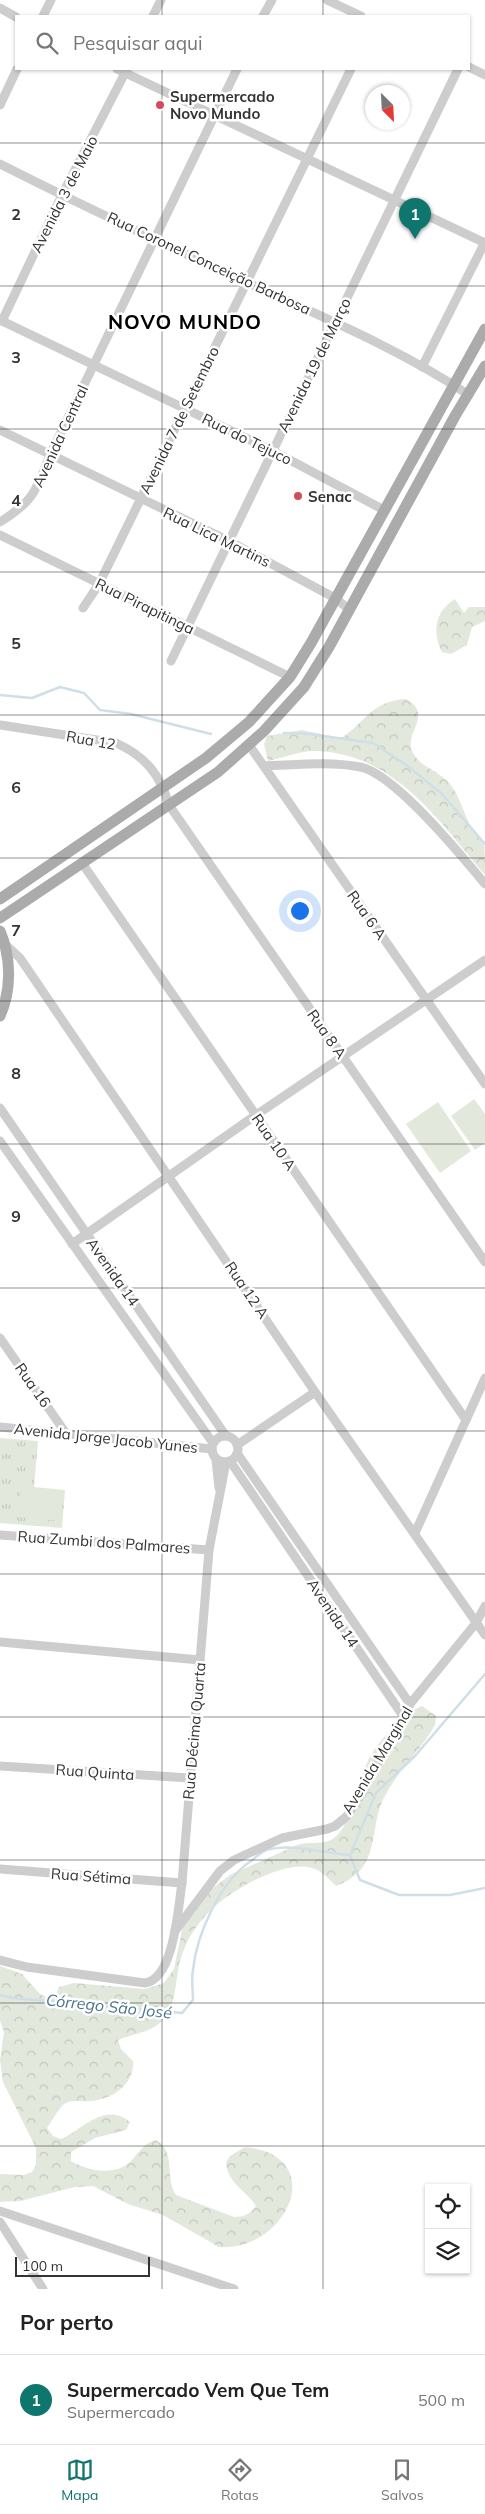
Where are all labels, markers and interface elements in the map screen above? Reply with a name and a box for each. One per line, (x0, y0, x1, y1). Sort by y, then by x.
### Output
search box (15, 15, 470, 70)
icon: search (33, 29, 61, 57)
text: Pesquisar aqui (73, 31, 203, 55)
north arrow (365, 85, 410, 130)
place label: Supermercado Novo Mundo (170, 87, 275, 123)
marker: Supermercado Novo Mundo (154, 99, 166, 111)
street label: Avenida 3 de Maio (26, 132, 102, 256)
pin: 1 (399, 198, 431, 239)
text: 2 (11, 204, 21, 224)
street label: Rua Coronel Conceição Barbosa (104, 207, 314, 319)
street label: Avenida 19 de Março (273, 295, 355, 435)
district label: NOVO MUNDO (108, 309, 262, 334)
street label: Avenida 7 de Setembro (135, 343, 223, 497)
text: 3 (11, 347, 21, 367)
street label: Avenida Central (28, 382, 92, 490)
street label: Rua do Tejuco (199, 409, 295, 469)
place label: Senac (308, 487, 352, 506)
text: 4 (11, 490, 21, 510)
marker: Senac (292, 490, 304, 502)
street label: Rua Lica Martins (160, 503, 274, 571)
street label: Rua Pirapitinga (92, 574, 198, 638)
text: 5 (11, 633, 21, 653)
street label: Rua 12 (65, 726, 117, 754)
text: 6 (11, 777, 21, 797)
street label: Rua 6 A (343, 887, 391, 943)
your location (287, 898, 313, 924)
text: 7 (11, 920, 21, 940)
street label: Rua 8 A (303, 1006, 351, 1062)
text: 8 (11, 1063, 21, 1083)
street label: Rua 10 A (248, 1110, 300, 1174)
text: 9 (11, 1206, 21, 1226)
street label: Avenida 14 (83, 1234, 143, 1310)
street label: Rua 12 A (221, 1258, 273, 1322)
street label: Rua 16 (11, 1359, 55, 1411)
street label: Avenida Jorge Jacob Yunes (13, 1419, 199, 1457)
street label: Rua Zumbi dos Palmares (17, 1526, 191, 1558)
street label: Avenida 14 (303, 1575, 363, 1651)
street label: Rua Décima Quarta (179, 1662, 209, 1800)
street label: Avenida Marginal (337, 1703, 417, 1817)
street label: Rua Quinta (55, 1760, 135, 1784)
street label: Rua Sétima (50, 1864, 132, 1888)
water label: Córrego São José (45, 1989, 173, 2023)
map controls (425, 2184, 470, 2274)
button: locate (425, 2184, 470, 2229)
button: layers (425, 2229, 470, 2274)
scale bar (15, 2254, 150, 2277)
text: 100 m (22, 2257, 63, 2275)
text: Por perto (20, 2309, 114, 2335)
text: Supermercado Vem Que Tem (67, 2378, 329, 2402)
text: 1 (31, 2390, 41, 2410)
text: 500 m (418, 2390, 465, 2410)
text: Supermercado (67, 2402, 175, 2422)
tab: Mapa (61, 2456, 98, 2504)
tab: Rotas (221, 2456, 259, 2504)
tab: Salvos (381, 2456, 424, 2504)

